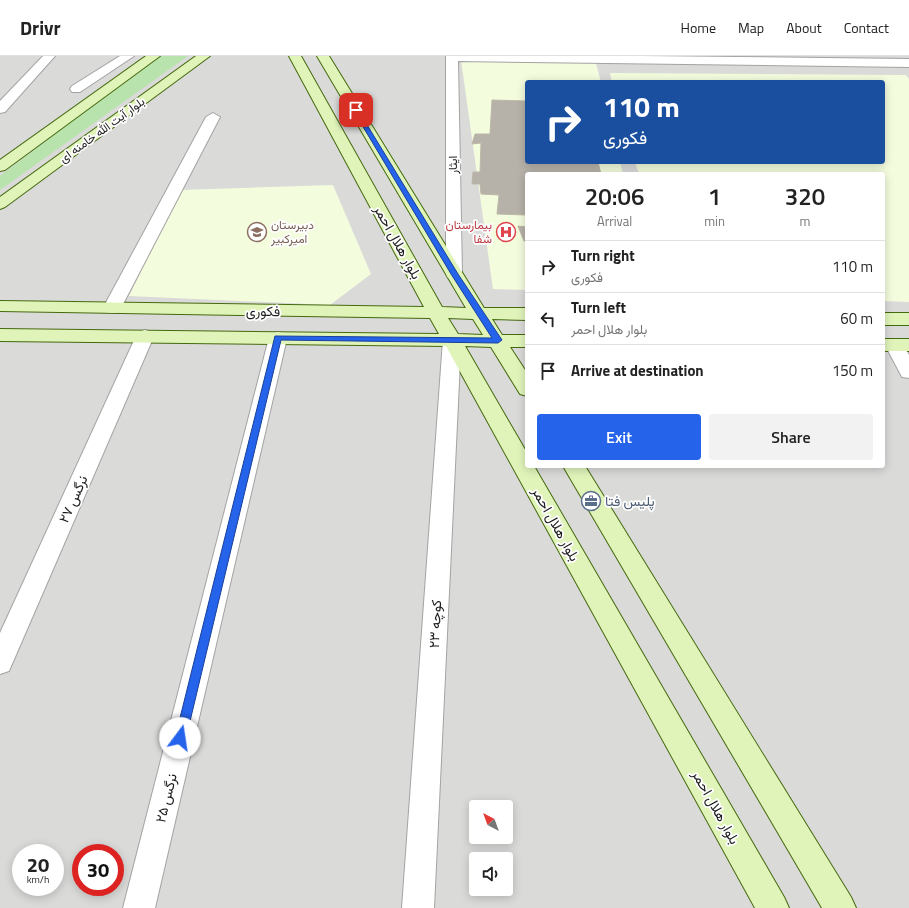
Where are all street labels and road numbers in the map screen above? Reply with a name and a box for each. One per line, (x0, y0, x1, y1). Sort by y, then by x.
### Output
street label: بلوار آیت الله خامنه ای (55, 92, 149, 167)
street label: ایثار (443, 156, 462, 175)
street label: بلوار هلال احمر (369, 200, 428, 283)
street label: فکوری (246, 300, 280, 321)
street label: نرگس ۲۷ (53, 472, 92, 526)
street label: بلوار هلال احمر (527, 482, 586, 565)
street label: کوچه ۲۳ (423, 599, 446, 649)
street label: بلوار هلال احمر (687, 765, 746, 848)
street label: نرگس ۲۵ (149, 771, 182, 825)

